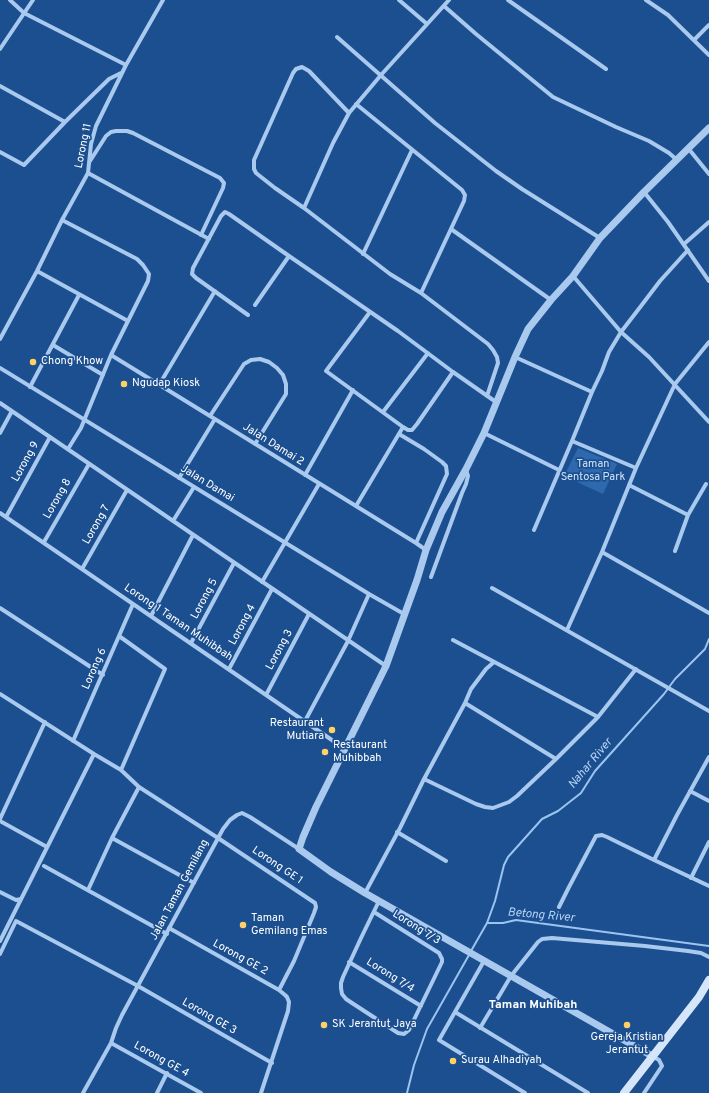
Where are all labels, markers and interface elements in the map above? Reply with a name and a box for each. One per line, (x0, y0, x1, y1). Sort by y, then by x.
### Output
street label: Lorong 11 (73, 122, 95, 170)
place label: Chong Khow (41, 355, 103, 369)
marker: Chong Khow (28, 357, 38, 367)
place label: Ngudap Kiosk (132, 377, 200, 391)
marker: Ngudap Kiosk (119, 379, 129, 389)
street label: Jalan Damai 2 (240, 421, 306, 469)
street label: Lorong 9 (10, 440, 42, 484)
park label: Taman Sentosa Park (561, 458, 625, 484)
street label: Jalan Damai (178, 463, 236, 505)
street label: Lorong 8 (41, 477, 75, 521)
street label: Lorong 7 (80, 503, 114, 547)
street label: Lorong 5 (189, 576, 221, 622)
street label: Lorong 1 Taman Muhibbah (121, 582, 235, 664)
street label: Lorong 4 (227, 602, 259, 648)
street label: Lorong 3 (264, 627, 296, 673)
street label: Lorong 6 (80, 646, 110, 692)
place label: Restaurant Mutiara (270, 717, 324, 743)
marker: Restaurant Mutiara (327, 725, 337, 735)
water label: Nahar River (566, 736, 616, 792)
place label: Restaurant Muhibbah (333, 739, 387, 765)
marker: Restaurant Muhibbah (320, 747, 330, 757)
street label: Jalan Taman Gemilang (148, 837, 212, 943)
street label: Lorong GE 1 (249, 844, 305, 888)
water label: Betong River (507, 906, 575, 926)
street label: Lorong 7/3 (390, 908, 442, 948)
place label: Taman Gemilang Emas (251, 912, 328, 938)
marker: Taman Gemilang Emas (238, 920, 248, 930)
street label: Lorong GE 2 (210, 937, 270, 979)
street label: Lorong 7/4 (364, 956, 416, 996)
street label: Lorong GE 3 (179, 996, 239, 1038)
district label: Taman Muhibah (489, 999, 577, 1013)
place label: SK Jerantut Jaya (332, 1018, 416, 1032)
marker: SK Jerantut Jaya (319, 1020, 329, 1030)
marker: Gereja Kristian Jerantut (622, 1020, 632, 1030)
place label: Gereja Kristian Jerantut (591, 1031, 663, 1057)
street label: Lorong GE 4 (131, 1039, 191, 1081)
place label: Surau Alhadiyah (461, 1054, 542, 1068)
marker: Surau Alhadiyah (448, 1056, 458, 1066)

